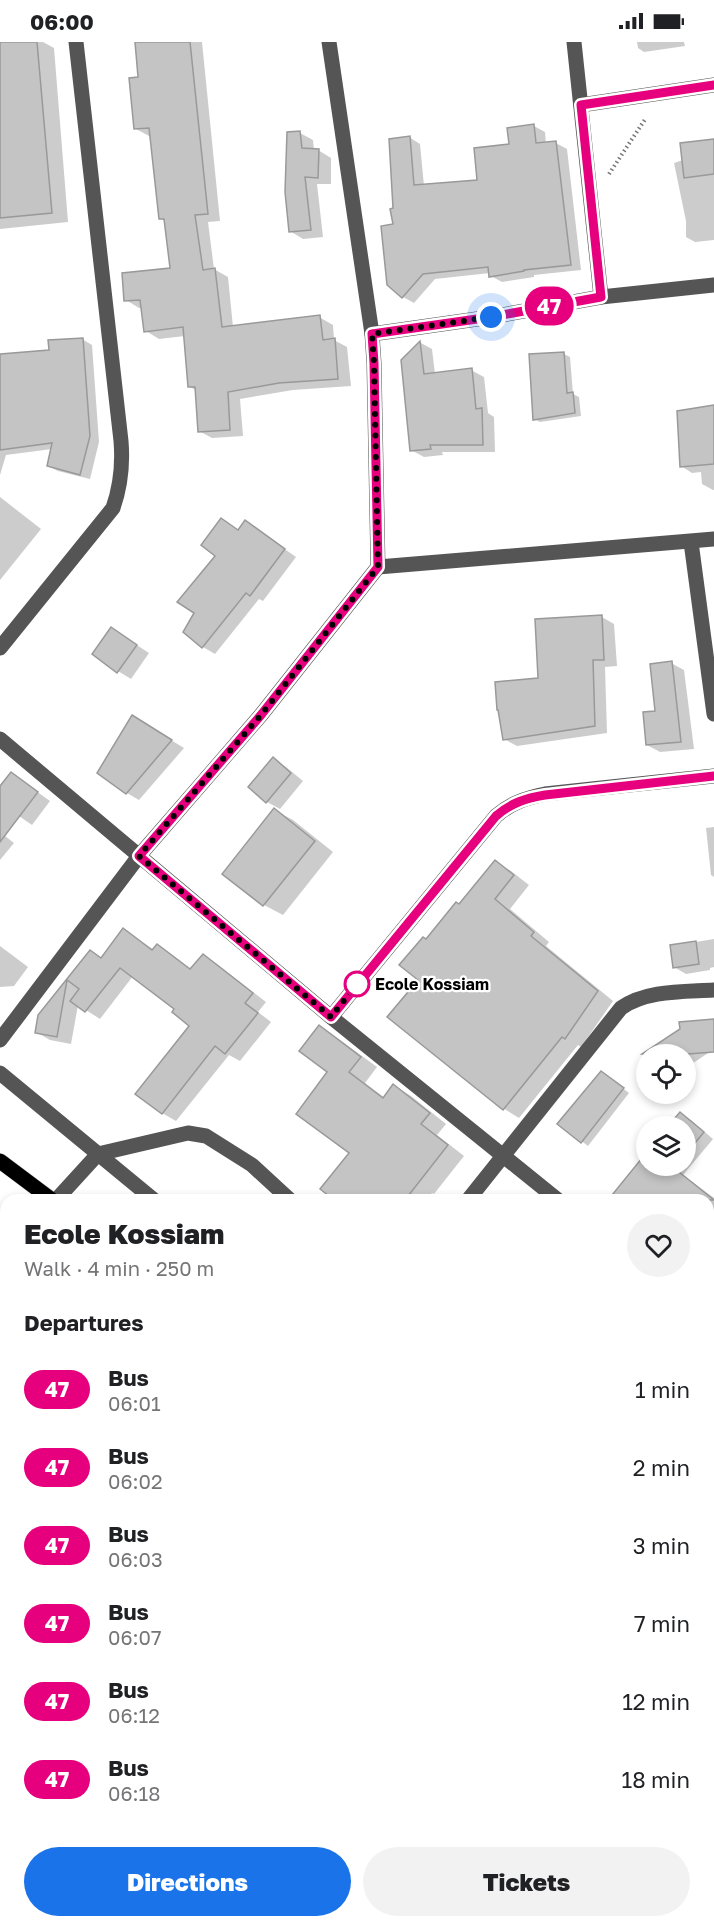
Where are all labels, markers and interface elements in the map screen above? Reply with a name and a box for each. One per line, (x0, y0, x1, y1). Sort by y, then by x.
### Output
text: 06:00 (30, 8, 94, 35)
line badge: 47 (522, 286, 576, 326)
text: 47 (537, 293, 561, 319)
your location (476, 302, 506, 332)
marker: Ecole Kossiam (344, 971, 370, 997)
place label: Ecole Kossiam (375, 974, 489, 994)
map controls (636, 1044, 696, 1176)
button: locate (636, 1044, 696, 1104)
button: layers (636, 1116, 696, 1176)
button: heart (627, 1214, 690, 1277)
text: Ecole Kossiam (24, 1217, 224, 1250)
text: Walk · 4 min · 250 m (24, 1256, 214, 1280)
text: Departures (24, 1309, 143, 1336)
text: Bus (108, 1364, 149, 1391)
text: 47 (45, 1376, 69, 1402)
text: 1 min (635, 1376, 690, 1403)
text: 06:01 (108, 1391, 161, 1415)
text: Bus (108, 1442, 149, 1469)
text: 47 (45, 1454, 69, 1480)
text: 2 min (633, 1454, 690, 1481)
text: 06:02 (108, 1469, 163, 1493)
text: Bus (108, 1520, 149, 1547)
text: 47 (45, 1532, 69, 1558)
text: 3 min (633, 1532, 690, 1559)
text: 06:03 (108, 1547, 163, 1571)
text: Bus (108, 1598, 149, 1625)
text: 47 (45, 1610, 69, 1636)
text: 7 min (634, 1610, 690, 1637)
text: 06:07 (108, 1625, 162, 1649)
text: Bus (108, 1676, 149, 1703)
text: 47 (45, 1688, 69, 1714)
text: 12 min (622, 1688, 690, 1715)
text: 06:12 (108, 1703, 160, 1727)
text: Bus (108, 1754, 149, 1781)
text: 47 (45, 1766, 69, 1792)
text: 18 min (622, 1766, 690, 1793)
text: 06:18 (108, 1781, 160, 1805)
button: Directions (24, 1847, 351, 1916)
button: Tickets (363, 1847, 690, 1916)

